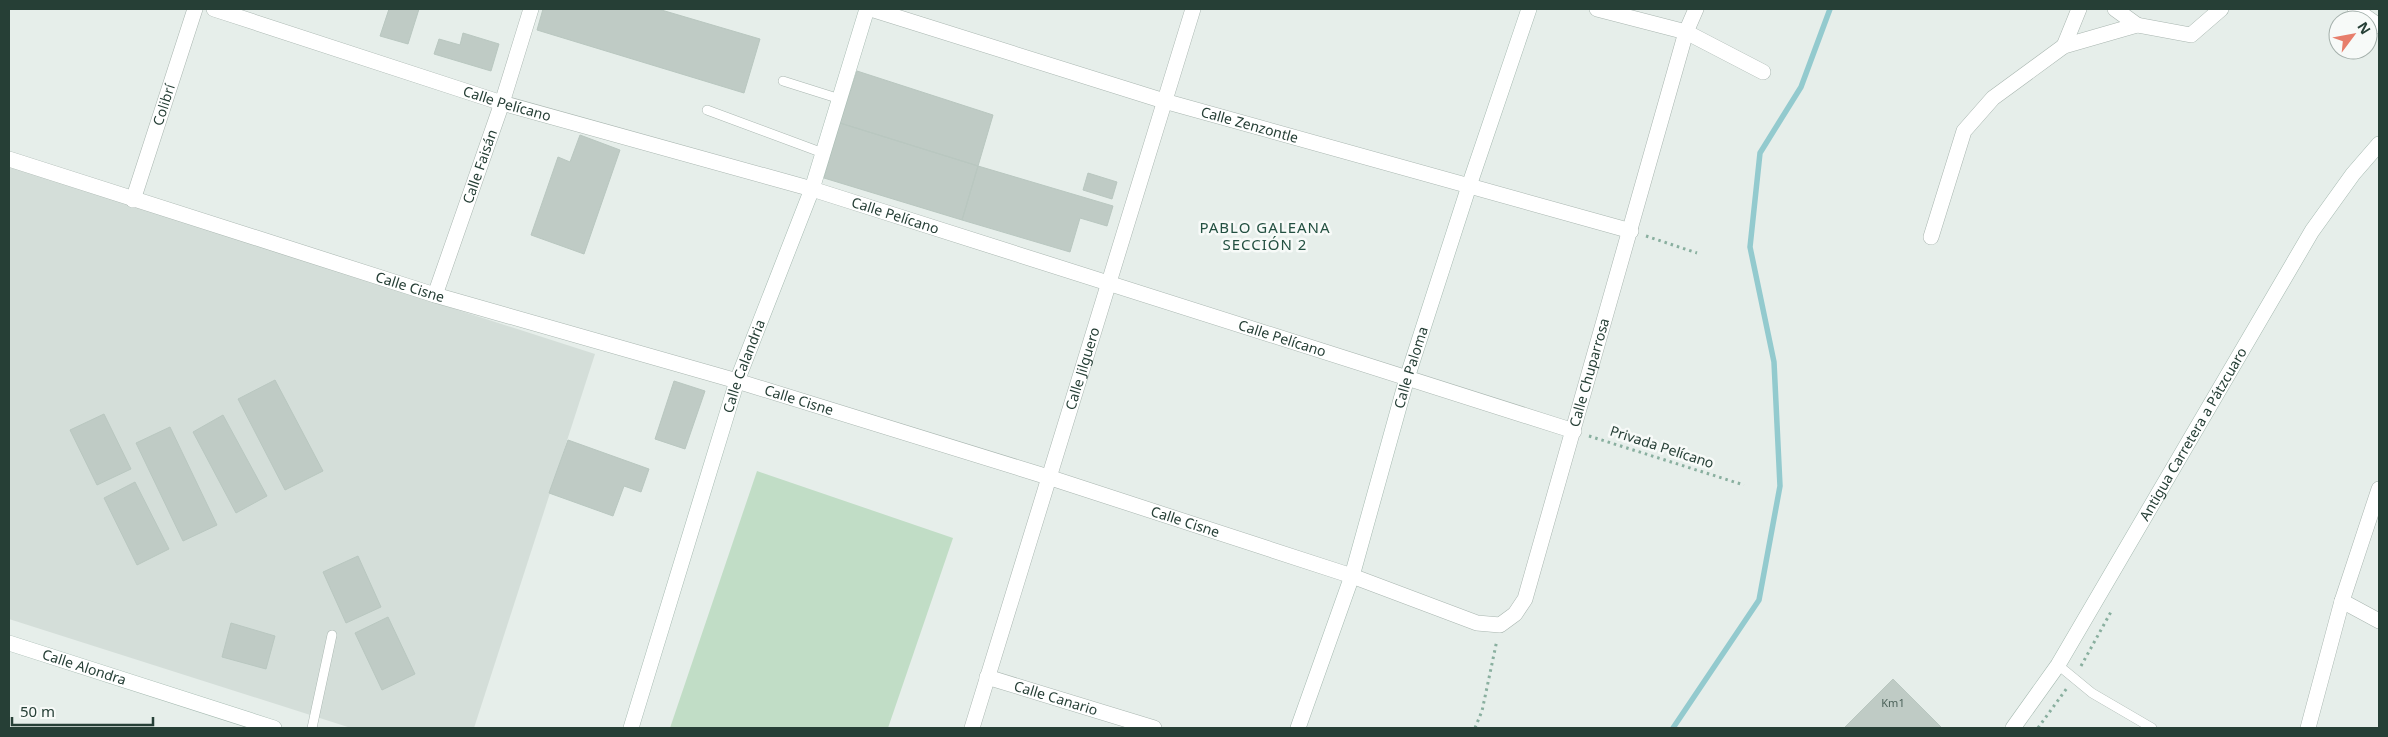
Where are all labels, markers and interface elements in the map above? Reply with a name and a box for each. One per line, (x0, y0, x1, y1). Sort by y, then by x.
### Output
north arrow (2328, 10, 2378, 60)
text: N (2353, 18, 2376, 38)
street label: Colibrí (148, 81, 179, 128)
street label: Calle Pelícano (461, 81, 553, 125)
street label: Calle Zenzontle (1199, 102, 1301, 147)
street label: Calle Faisán (458, 127, 501, 206)
street label: Calle Pelícano (849, 192, 942, 238)
district label: PABLO GALEANA SECCIÓN 2 (1199, 217, 1331, 254)
street label: Calle Cisne (373, 267, 447, 306)
street label: Calle Pelícano (1236, 315, 1329, 361)
street label: Calle Chuparrosa (1564, 316, 1613, 429)
street label: Calle Calandria (718, 317, 769, 415)
street label: Calle Paloma (1389, 324, 1432, 411)
street label: Calle Jilguero (1060, 325, 1104, 412)
street label: Antigua Carretera a Pátzcuaro (2135, 344, 2251, 524)
street label: Calle Cisne (762, 380, 836, 419)
street label: Privada Pelícano (1608, 421, 1717, 472)
street label: Calle Cisne (1149, 501, 1222, 541)
street label: Calle Alondra (40, 644, 129, 689)
street label: Calle Canario (1012, 676, 1100, 719)
scale bar (12, 694, 154, 726)
house number: Km1 (1881, 695, 1905, 710)
text: 50 m (20, 701, 55, 721)

